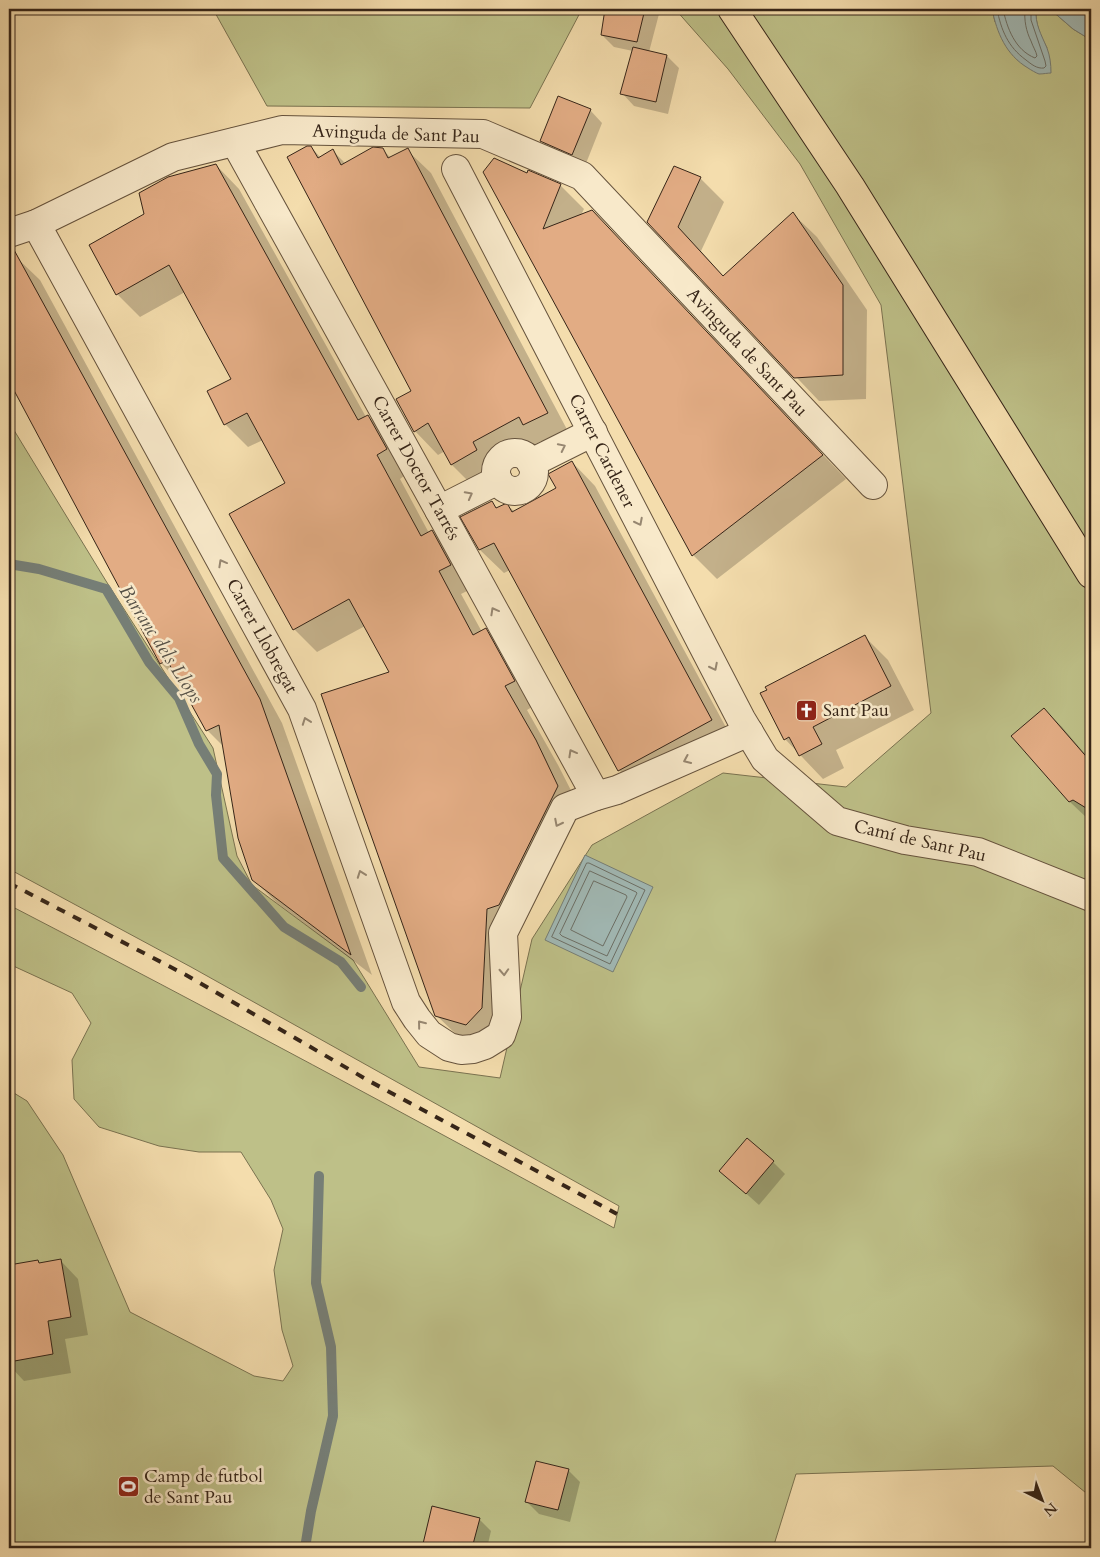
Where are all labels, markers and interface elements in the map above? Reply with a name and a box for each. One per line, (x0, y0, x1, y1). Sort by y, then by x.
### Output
street label: Avinguda de Sant Pau (312, 119, 480, 149)
street label: Avinguda de Sant Pau (681, 282, 813, 422)
street label: Carrer Cardener (562, 390, 642, 513)
street label: Carrer Doctor Tarrés (366, 391, 466, 545)
one-way arrow (557, 443, 566, 454)
one-way arrow (463, 491, 472, 501)
one-way arrow (633, 517, 643, 526)
one-way arrow (218, 559, 228, 568)
street label: Carrer Llobregat (220, 574, 304, 698)
water label: Barranc dels Llops (113, 580, 209, 709)
one-way arrow (490, 607, 500, 616)
one-way arrow (708, 662, 718, 671)
church icon: Sant Pau (795, 698, 819, 722)
place label: Sant Pau (823, 698, 889, 723)
one-way arrow (302, 718, 312, 726)
one-way arrow (568, 750, 578, 759)
one-way arrow (683, 754, 692, 765)
street label: Camí de Sant Pau (851, 814, 989, 868)
one-way arrow (554, 817, 564, 826)
one-way arrow (357, 871, 367, 879)
one-way arrow (499, 968, 510, 976)
one-way arrow (419, 1021, 427, 1030)
place label: Camp de futbol de Sant Pau (144, 1464, 263, 1510)
sports icon: Camp de futbol de Sant Pau (116, 1474, 140, 1498)
north arrow (1018, 1474, 1068, 1524)
text: N (1039, 1498, 1061, 1520)

